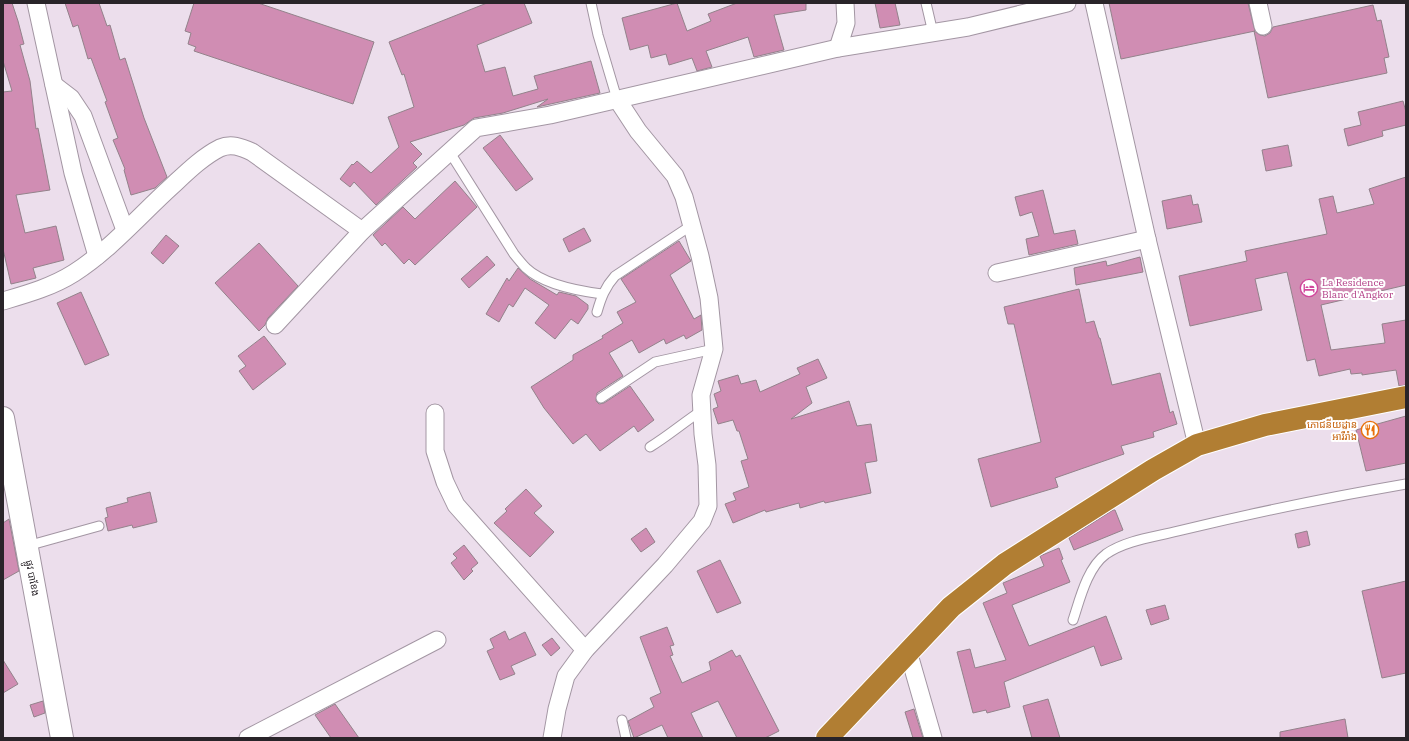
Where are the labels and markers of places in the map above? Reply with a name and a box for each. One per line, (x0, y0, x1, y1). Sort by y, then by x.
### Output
place label: La Residence Blanc d'Angkor (1322, 276, 1394, 301)
hotel icon: La Residence Blanc d'Angkor (1299, 278, 1319, 298)
place label: ភោជនីយដ្ឋាន អារីរាំង (1307, 418, 1357, 443)
restaurant icon: ភោជនីយដ្ឋាន អារីរាំង (1360, 420, 1380, 440)

